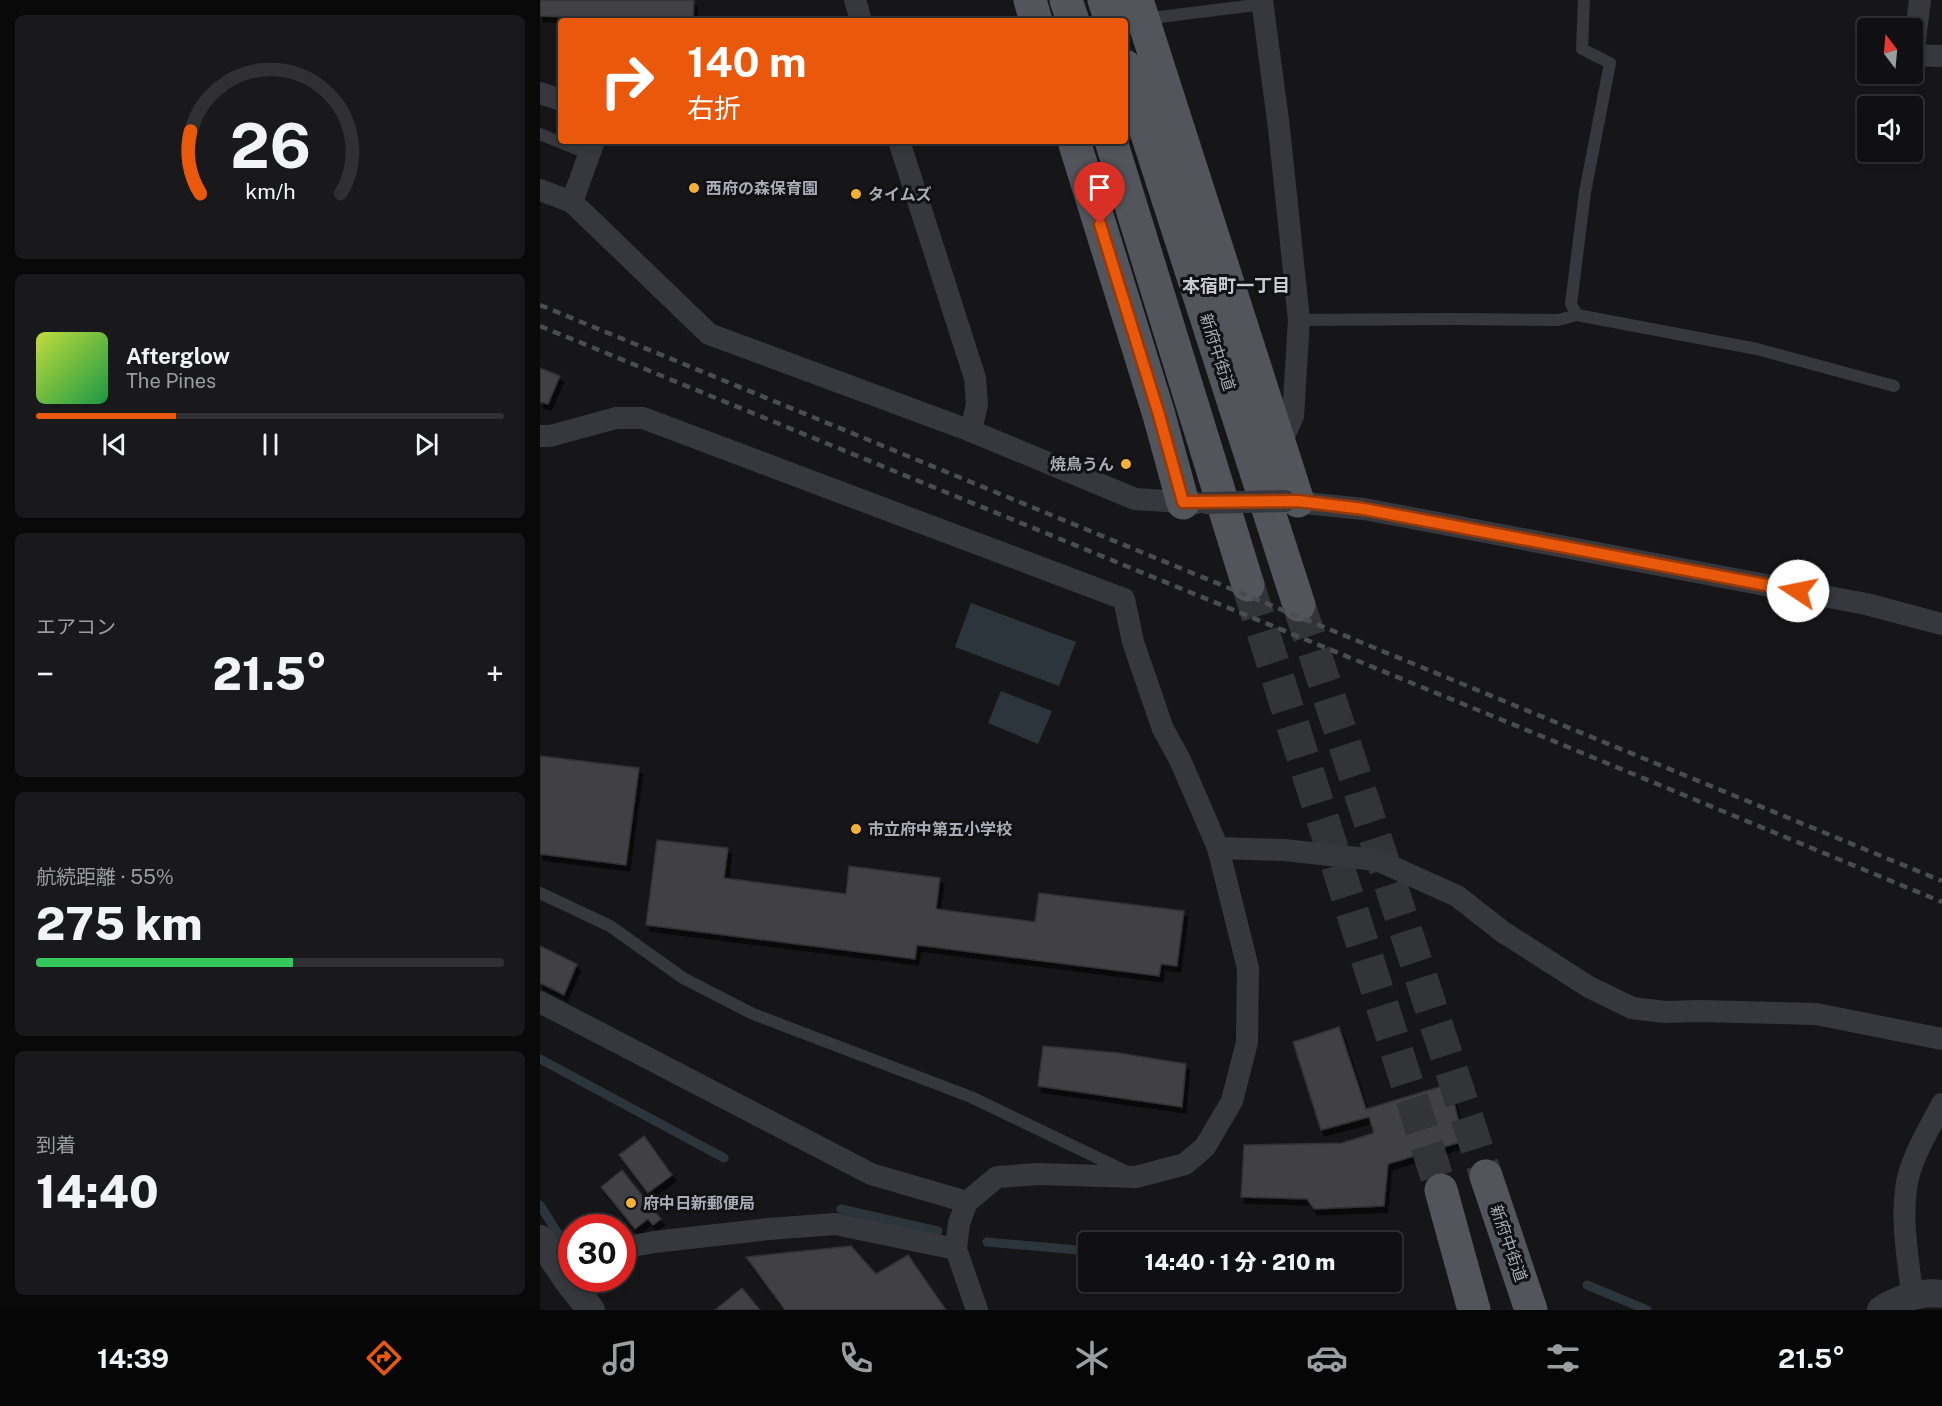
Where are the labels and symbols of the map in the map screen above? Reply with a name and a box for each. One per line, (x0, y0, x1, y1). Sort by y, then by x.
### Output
north arrow (1857, 18, 1923, 84)
pin (1074, 162, 1125, 224)
place label: 西府の森保育園 (706, 179, 818, 198)
marker: 西府の森保育園 (687, 181, 701, 195)
place label: タイムズ (868, 185, 932, 204)
marker: タイムズ (849, 187, 863, 201)
district label: 本宿町一丁目 (1182, 275, 1290, 296)
street label: 新府中街道 (1196, 311, 1239, 393)
place label: 焼鳥うん (1050, 455, 1114, 474)
marker: 焼鳥うん (1119, 457, 1133, 471)
position arrow (1766, 559, 1830, 623)
place label: 市立府中第五小学校 (868, 820, 1012, 839)
marker: 市立府中第五小学校 (849, 822, 863, 836)
place label: 府中日新郵便局 (643, 1194, 755, 1213)
marker: 府中日新郵便局 (624, 1196, 638, 1210)
street label: 新府中街道 (1487, 1202, 1531, 1284)
speed limit sign: 30 (558, 1214, 636, 1292)

